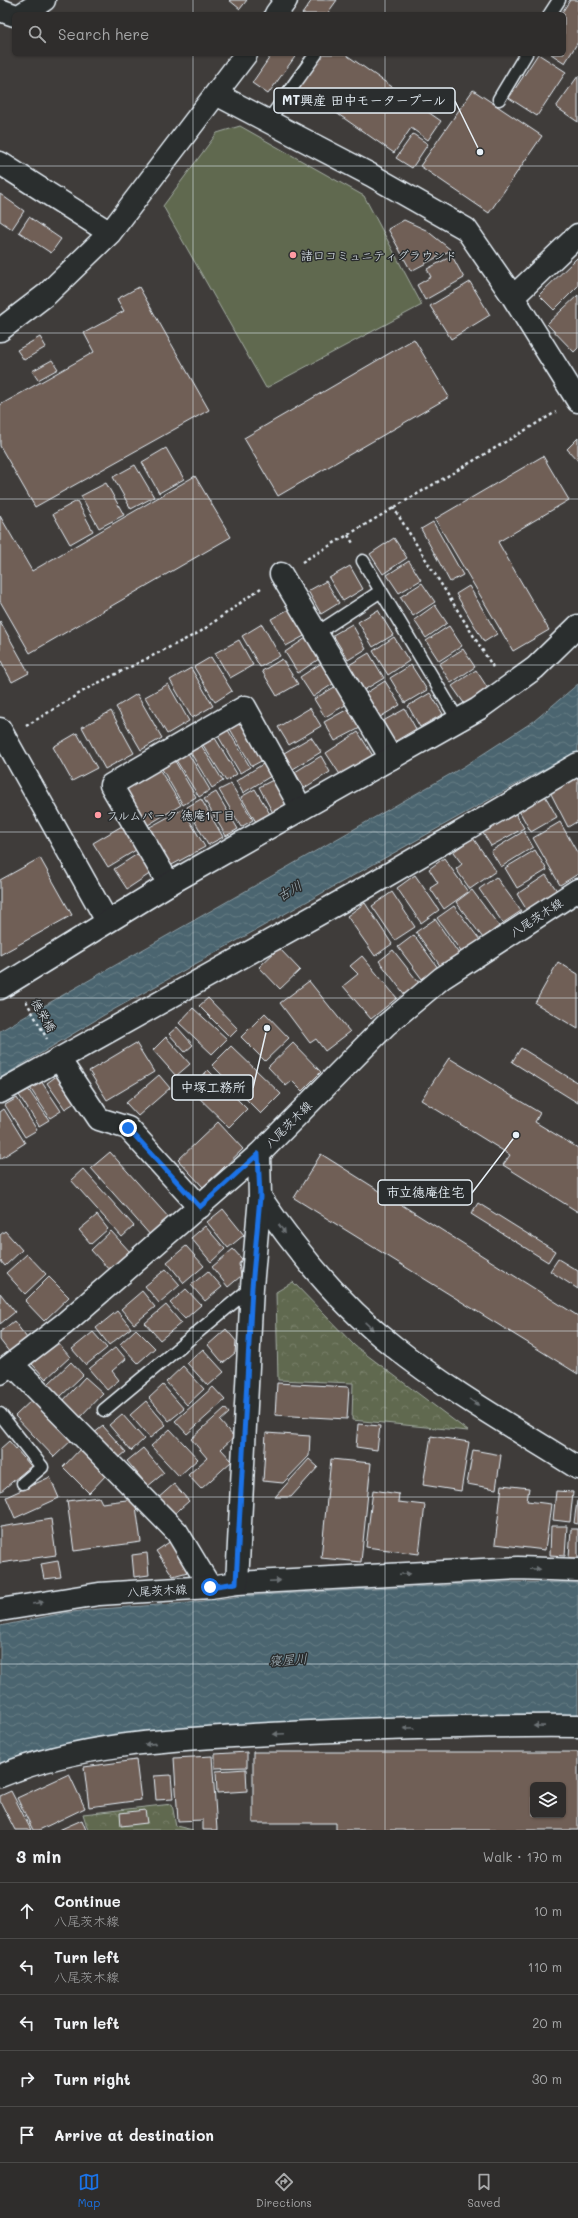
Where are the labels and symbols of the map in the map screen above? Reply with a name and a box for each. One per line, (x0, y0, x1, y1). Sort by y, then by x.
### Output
callout: MT興産 田中モータープール (274, 88, 455, 113)
text: MT興産 田中モータープール (282, 91, 446, 108)
place label: 諸口コミュニティグラウンド (301, 247, 457, 263)
marker: 諸口コミュニティグラウンド (288, 250, 298, 260)
place label: フルムパーク 徳庵1丁目 (106, 807, 235, 823)
marker: フルムパーク 徳庵1丁目 (93, 810, 103, 820)
water label: 古川 (273, 876, 305, 904)
street label: 八尾茨木線 (506, 894, 566, 940)
street label: 徳栄橋 (28, 995, 60, 1035)
callout: 中塚工務所 (172, 1075, 253, 1100)
text: 中塚工務所 (180, 1078, 246, 1095)
street label: 八尾茨木線 (261, 1097, 315, 1151)
route end (119, 1119, 137, 1137)
callout: 市立徳庵住宅 (378, 1180, 472, 1205)
text: 市立徳庵住宅 (386, 1183, 464, 1200)
one-way arrow (278, 1224, 286, 1235)
one-way arrow (364, 1321, 374, 1330)
one-way arrow (469, 1398, 479, 1406)
one-way arrow (529, 1566, 542, 1572)
one-way arrow (399, 1571, 411, 1578)
route start (201, 1578, 219, 1596)
one-way arrow (269, 1578, 282, 1584)
street label: 八尾茨木線 (127, 1580, 187, 1600)
one-way arrow (32, 1600, 44, 1606)
water label: 寝屋川 (268, 1649, 308, 1669)
one-way arrow (532, 1723, 545, 1729)
one-way arrow (402, 1725, 415, 1731)
one-way arrow (273, 1730, 285, 1737)
one-way arrow (144, 1740, 156, 1747)

